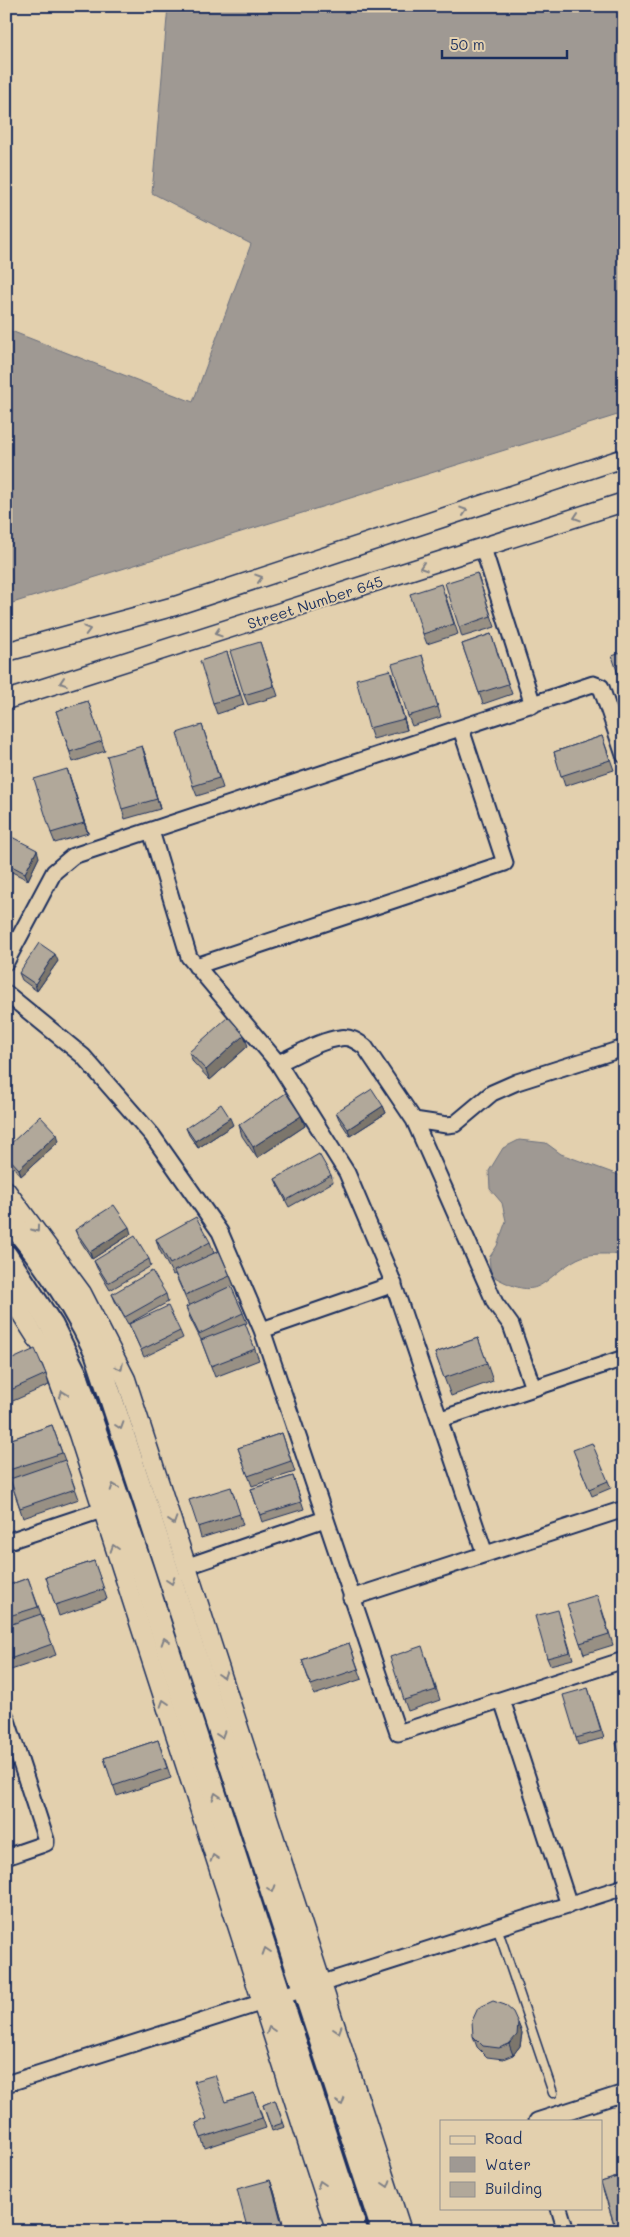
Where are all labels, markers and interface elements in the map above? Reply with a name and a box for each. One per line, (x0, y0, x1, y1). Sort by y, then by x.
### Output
scale bar (442, 28, 568, 60)
text: 50 m (450, 34, 485, 54)
one-way arrow (459, 507, 467, 517)
one-way arrow (574, 511, 582, 521)
one-way arrow (419, 562, 428, 572)
street label: Street Number 645 (245, 571, 385, 633)
one-way arrow (255, 574, 263, 584)
one-way arrow (82, 625, 91, 635)
one-way arrow (214, 627, 223, 637)
one-way arrow (60, 676, 68, 686)
one-way arrow (30, 1223, 38, 1232)
one-way arrow (114, 1362, 124, 1371)
one-way arrow (59, 1390, 69, 1399)
one-way arrow (114, 1421, 124, 1430)
one-way arrow (110, 1484, 120, 1492)
one-way arrow (167, 1516, 177, 1524)
one-way arrow (110, 1545, 120, 1553)
one-way arrow (165, 1576, 175, 1584)
one-way arrow (161, 1638, 171, 1646)
one-way arrow (217, 1670, 227, 1679)
one-way arrow (160, 1699, 170, 1708)
one-way arrow (215, 1730, 225, 1739)
one-way arrow (211, 1792, 221, 1801)
one-way arrow (210, 1854, 220, 1862)
one-way arrow (266, 1885, 276, 1893)
one-way arrow (262, 1947, 272, 1955)
one-way arrow (332, 2025, 342, 2033)
one-way arrow (266, 2026, 276, 2035)
one-way arrow (336, 2097, 346, 2106)
legend (440, 2120, 602, 2210)
text: Road (485, 2128, 522, 2148)
text: Water (485, 2154, 531, 2174)
text: Building (485, 2178, 542, 2198)
one-way arrow (381, 2180, 391, 2188)
one-way arrow (316, 2181, 326, 2189)

